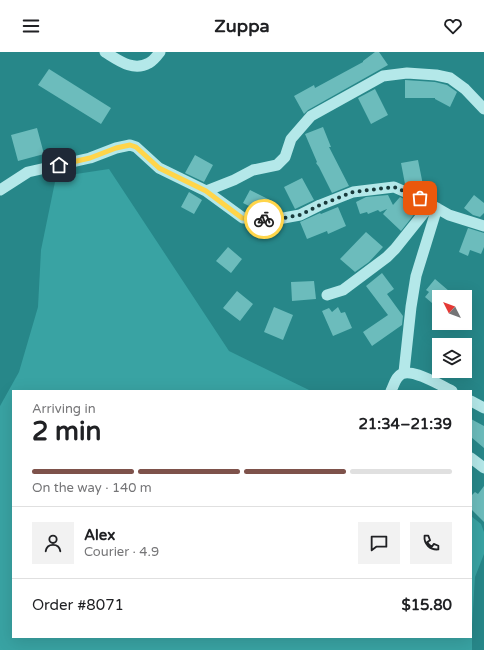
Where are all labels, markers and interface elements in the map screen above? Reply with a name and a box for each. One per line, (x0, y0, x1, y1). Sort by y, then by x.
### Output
icon: menu (20, 15, 42, 37)
text: Zuppa (214, 15, 270, 37)
icon: heart (442, 15, 464, 37)
pin (42, 148, 76, 182)
icon: home (48, 154, 70, 176)
pin (403, 181, 437, 215)
icon: bag (409, 187, 431, 209)
courier (244, 199, 284, 239)
icon: bike (253, 208, 275, 230)
north arrow (432, 290, 472, 330)
map controls (432, 290, 472, 378)
button: layers (432, 338, 472, 378)
text: Arriving in (32, 401, 96, 417)
text: 21:34–21:39 (358, 415, 452, 433)
text: 2 min (32, 416, 101, 447)
text: On the way · 140 m (32, 480, 152, 496)
button: person (32, 522, 74, 564)
button: chat (358, 522, 400, 564)
button: phone (410, 522, 452, 564)
text: Alex (84, 526, 115, 544)
text: Courier · 4.9 (84, 544, 159, 560)
text: Order #8071 (32, 596, 124, 614)
text: $15.80 (401, 596, 452, 614)

